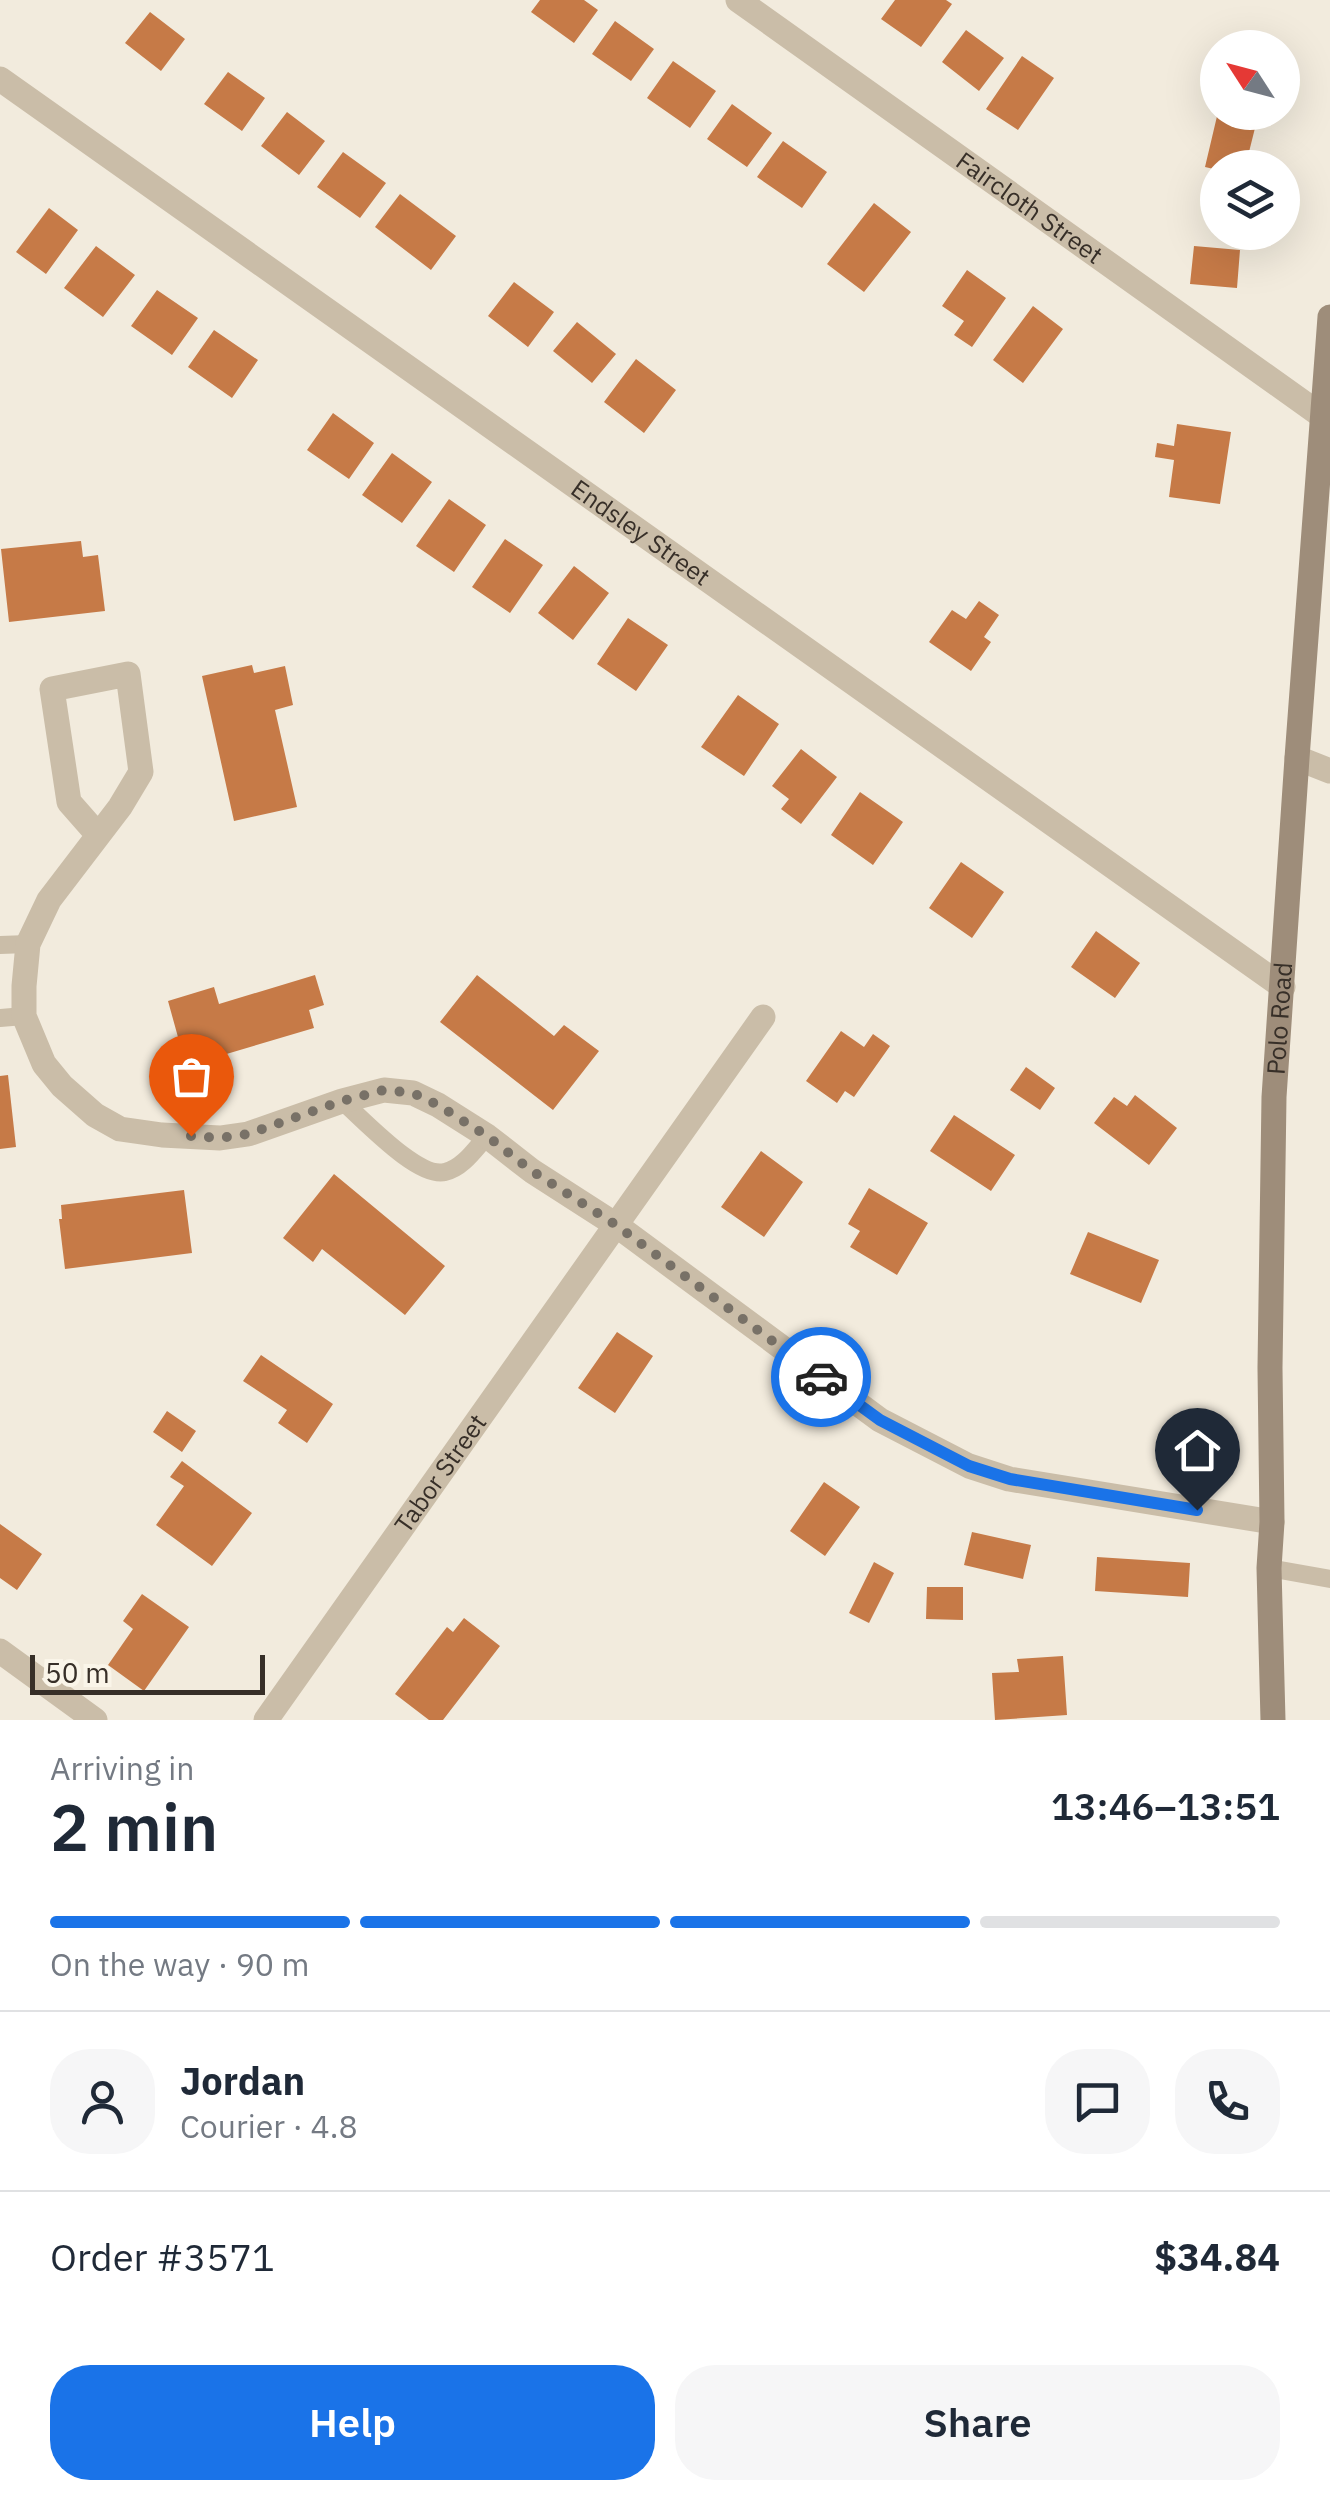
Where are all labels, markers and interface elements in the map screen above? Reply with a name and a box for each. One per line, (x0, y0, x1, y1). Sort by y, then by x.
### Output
north arrow (1200, 30, 1300, 130)
map controls (1200, 30, 1300, 250)
street label: Faircloth Street (950, 144, 1110, 271)
button: layers (1200, 150, 1300, 250)
street label: Endsley Street (565, 472, 717, 593)
street label: Polo Road (1259, 961, 1299, 1076)
pin (149, 1034, 234, 1137)
icon: bag (164, 1049, 219, 1104)
courier (771, 1327, 871, 1427)
icon: car (794, 1350, 849, 1405)
street label: Tabor Street (387, 1407, 493, 1539)
pin (1155, 1408, 1240, 1511)
icon: home (1170, 1423, 1225, 1478)
scale bar (30, 1650, 265, 1694)
text: 50 m (45, 1654, 110, 1691)
text: Arriving in (50, 1747, 195, 1789)
text: 13:46–13:51 (1051, 1781, 1280, 1830)
text: 2 min (50, 1784, 218, 1869)
text: On the way · 90 m (50, 1943, 310, 1985)
button: person (50, 2049, 155, 2154)
button: chat (1045, 2049, 1150, 2154)
button: phone (1175, 2049, 1280, 2154)
text: Jordan (180, 2056, 305, 2105)
text: Courier · 4.8 (180, 2105, 358, 2147)
text: Order #3571 (50, 2232, 275, 2281)
text: $34.84 (1154, 2232, 1280, 2281)
button: Help (50, 2365, 655, 2480)
button: Share (675, 2365, 1280, 2480)

